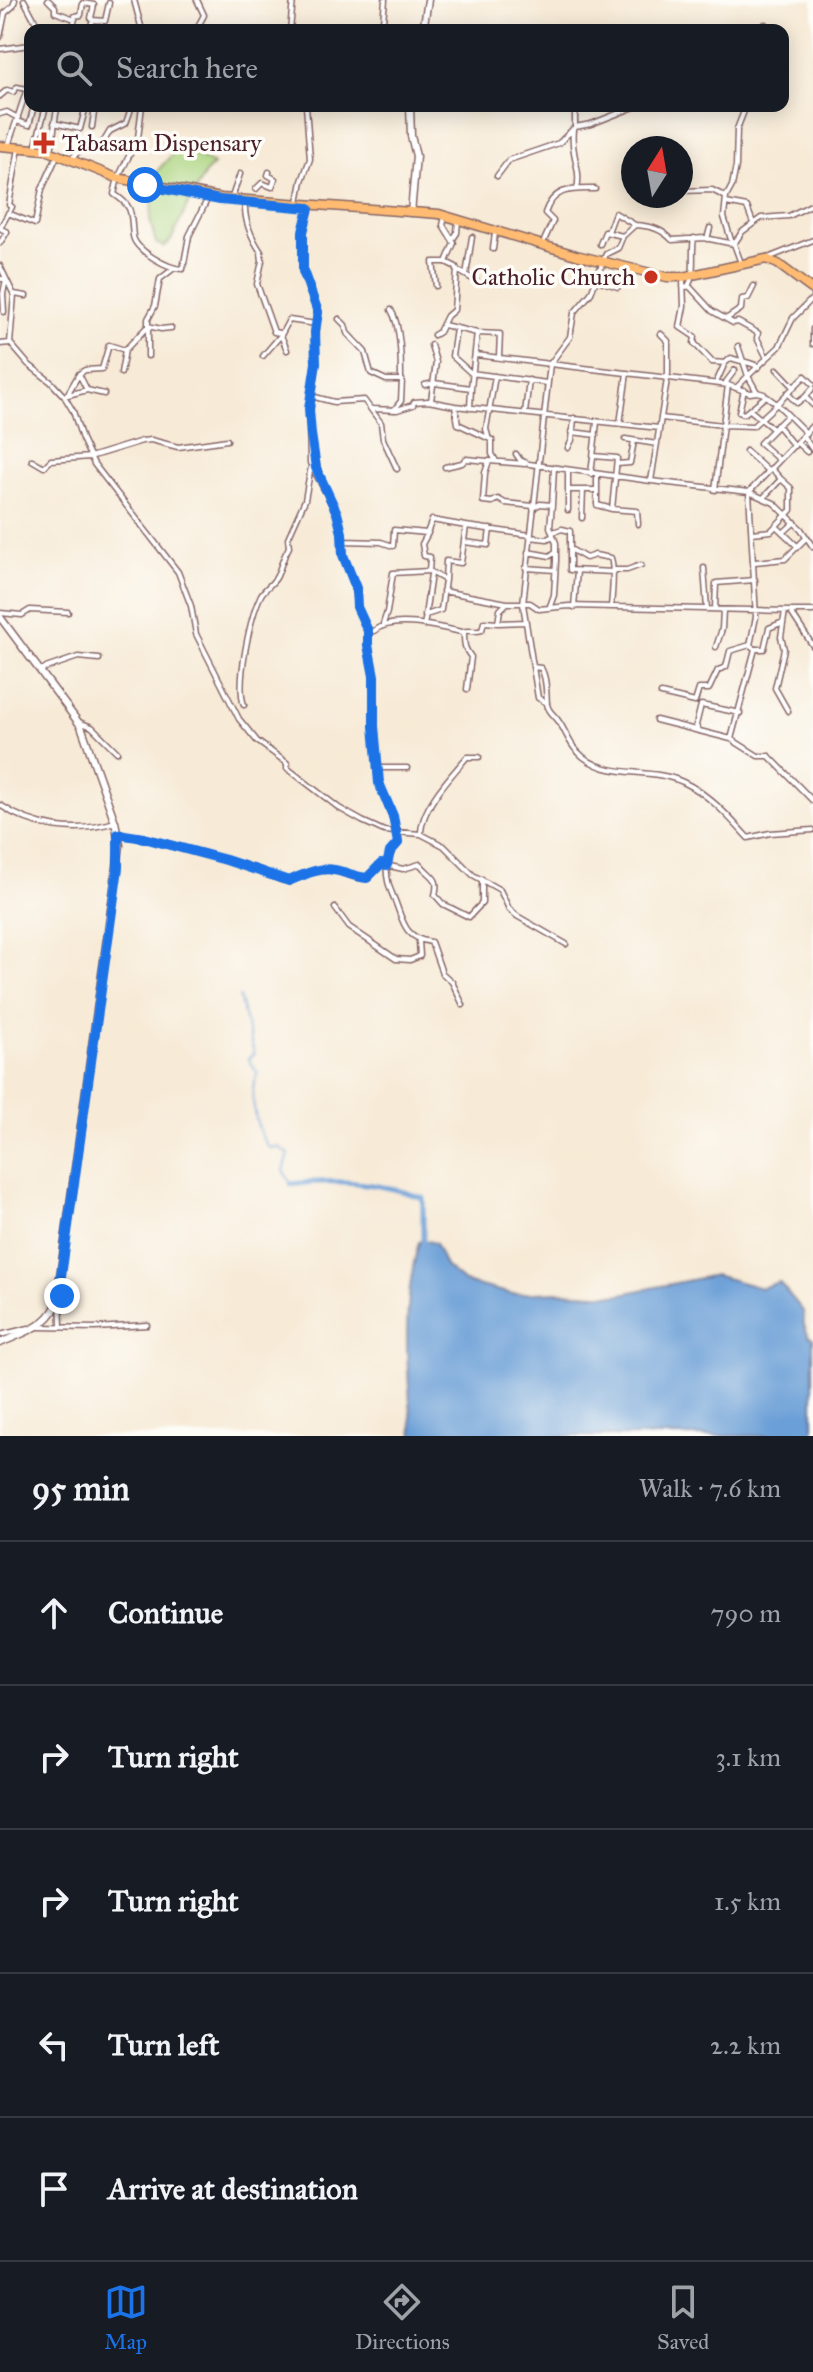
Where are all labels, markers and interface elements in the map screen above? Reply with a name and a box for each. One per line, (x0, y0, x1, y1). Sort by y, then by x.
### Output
search box (24, 24, 789, 112)
icon: search (52, 46, 96, 90)
text: Search here (116, 50, 258, 86)
place label: Tabasam Dispensary (62, 128, 262, 158)
marker: Tabasam Dispensary (33, 132, 55, 154)
north arrow (621, 136, 693, 208)
route start (127, 167, 163, 203)
place label: Catholic Church (472, 262, 635, 292)
marker: Catholic Church (642, 268, 660, 286)
route end (44, 1278, 80, 1314)
text: 95 min (32, 1468, 130, 1509)
text: Walk · 7.6 km (639, 1472, 781, 1504)
icon: ahead (32, 1591, 76, 1635)
text: Continue (108, 1595, 223, 1631)
text: 790 m (711, 1597, 781, 1629)
icon: right (32, 1735, 76, 1779)
text: Turn right (108, 1739, 239, 1775)
text: 3.1 km (715, 1741, 781, 1773)
icon: right (32, 1879, 76, 1923)
text: Turn right (108, 1883, 239, 1919)
text: 1.5 km (714, 1885, 781, 1917)
icon: left (32, 2023, 76, 2067)
text: Turn left (108, 2027, 219, 2063)
text: 2.2 km (710, 2029, 781, 2061)
icon: arrive (32, 2167, 76, 2211)
text: Arrive at destination (108, 2171, 358, 2207)
tab: Map (104, 2280, 148, 2355)
tab: Directions (355, 2280, 450, 2355)
tab: Saved (657, 2280, 709, 2355)

